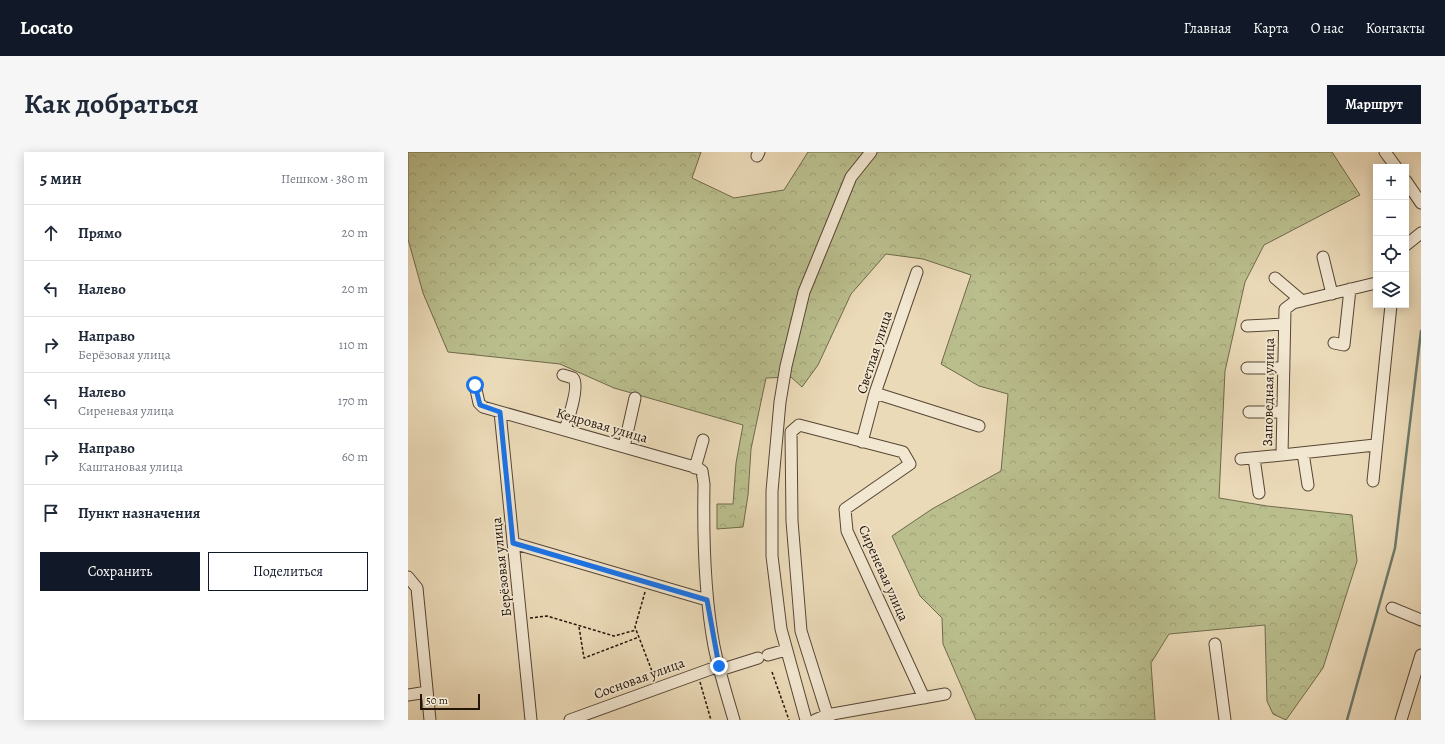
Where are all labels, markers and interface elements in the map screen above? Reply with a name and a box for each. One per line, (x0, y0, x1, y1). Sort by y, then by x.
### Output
text: Locato (20, 15, 73, 41)
text: Главная (1184, 19, 1231, 38)
text: Карта (1253, 19, 1289, 38)
text: О нас (1311, 19, 1344, 38)
text: Контакты (1366, 19, 1425, 38)
text: Как добраться (24, 85, 199, 123)
button: Маршрут (1327, 85, 1421, 124)
map controls (1373, 164, 1409, 308)
button: + (1373, 164, 1409, 200)
text: 5 мин (40, 167, 82, 190)
text: Пешком · 380 m (281, 170, 368, 187)
button: − (1373, 200, 1409, 236)
icon: ahead (40, 222, 62, 244)
text: Прямо (78, 223, 122, 243)
text: 20 m (342, 224, 368, 241)
button: locate (1373, 236, 1409, 272)
button: layers (1373, 272, 1409, 308)
icon: left (40, 278, 62, 300)
text: Налево (78, 279, 126, 299)
text: 20 m (342, 280, 368, 297)
street label: Светлая улица (852, 308, 897, 396)
text: Направо (78, 326, 135, 346)
icon: right (40, 334, 62, 356)
text: 110 m (339, 336, 368, 353)
street label: Заповедная улица (1258, 337, 1279, 447)
text: Берёзовая улица (78, 346, 171, 363)
route start (466, 376, 484, 394)
text: Налево (78, 382, 126, 402)
icon: left (40, 390, 62, 412)
text: 170 m (338, 392, 368, 409)
text: Сиреневая улица (78, 402, 174, 419)
street label: Кедровая улица (554, 403, 650, 448)
text: Направо (78, 438, 135, 458)
icon: right (40, 446, 62, 468)
text: 60 m (342, 448, 368, 465)
text: Каштановая улица (78, 458, 183, 475)
icon: arrive (40, 502, 62, 524)
text: Пункт назначения (78, 503, 200, 523)
street label: Берёзовая улица (487, 516, 516, 618)
street label: Сиреневая улица (854, 522, 913, 625)
button: Сохранить (40, 552, 200, 591)
button: Поделиться (208, 552, 368, 591)
street label: Сосновая улица (591, 653, 688, 704)
route end (710, 657, 728, 675)
scale bar (420, 692, 480, 711)
text: 50 m (426, 693, 448, 708)

